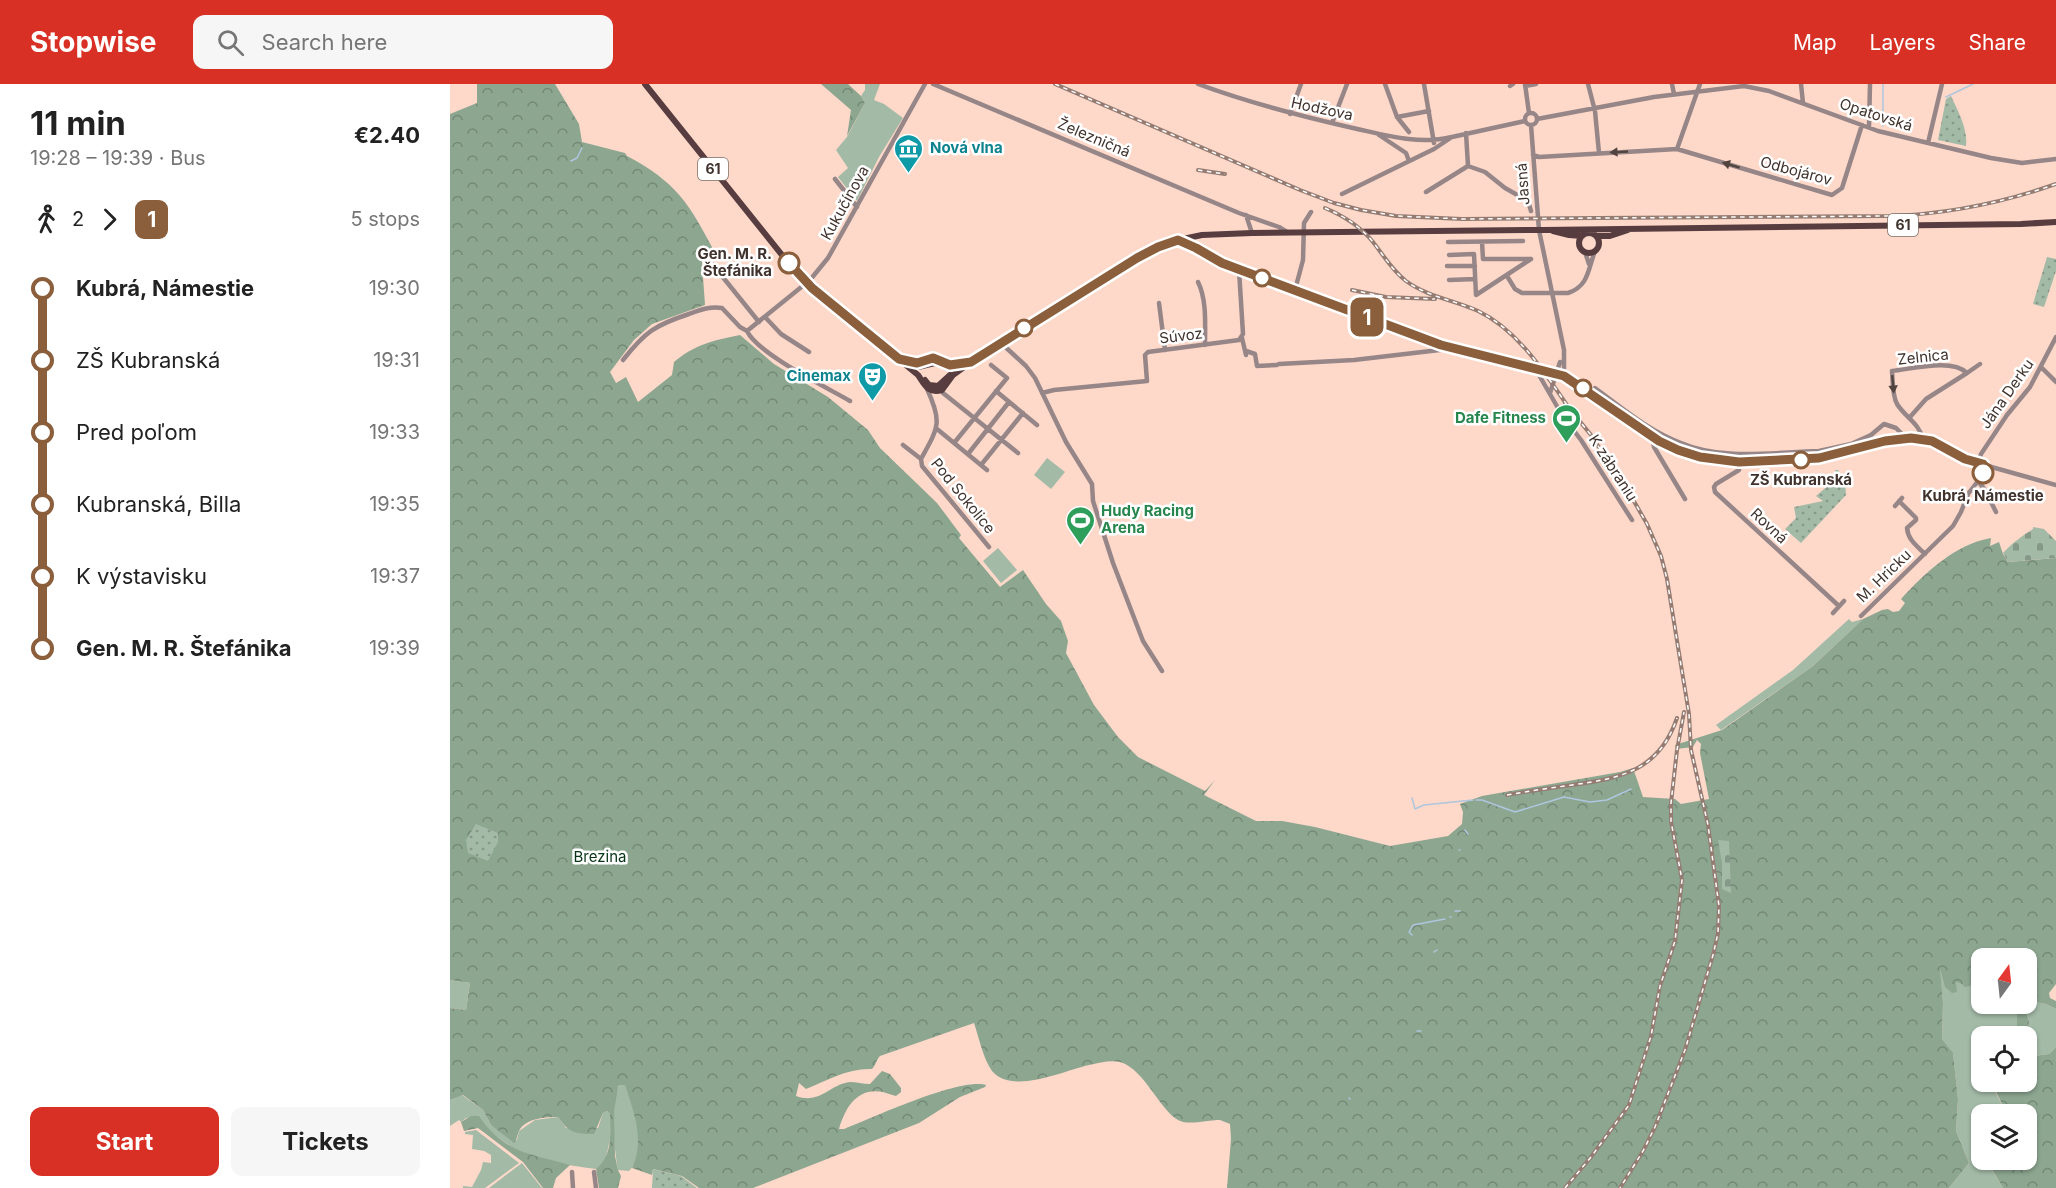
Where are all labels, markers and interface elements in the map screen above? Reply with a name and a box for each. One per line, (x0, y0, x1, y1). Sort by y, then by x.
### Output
search box (193, 15, 613, 69)
text: Stopwise (30, 25, 157, 59)
icon: search (214, 26, 247, 59)
text: Search here (262, 29, 387, 55)
text: Map (1793, 30, 1837, 55)
text: Layers (1870, 30, 1936, 55)
text: Share (1969, 30, 2026, 55)
street label: Hodžova (1289, 93, 1355, 124)
street label: Opatovská (1837, 94, 1915, 135)
text: 11 min (30, 103, 126, 143)
street label: Železničná (1055, 114, 1133, 161)
text: €2.40 (354, 122, 420, 148)
museum icon: Nová vlna (893, 132, 925, 174)
place label: Nová vlna (930, 138, 1003, 157)
text: 19:28 – 19:39 · Bus (30, 146, 206, 170)
one-way arrow (1609, 148, 1628, 157)
street label: Odbojárov (1758, 152, 1835, 189)
road number: 61 (698, 158, 728, 180)
one-way arrow (1722, 160, 1740, 169)
street label: Kukučínova (816, 162, 873, 243)
street label: Jasná (1512, 162, 1533, 206)
icon: walk (30, 203, 63, 236)
icon: forward (93, 203, 126, 236)
text: 2 (72, 207, 84, 231)
text: 1 (147, 207, 156, 232)
text: 5 stops (351, 207, 420, 231)
road number: 61 (1888, 214, 1918, 236)
place label: Gen. M. R. Štefánika (697, 244, 772, 280)
marker: Gen. M. R. Štefánika (778, 252, 800, 274)
unlabelled marker (1253, 269, 1271, 287)
text: Kubrá, Námestie (76, 275, 254, 301)
text: 19:30 (369, 276, 420, 300)
line badge: 1 (1348, 298, 1386, 336)
text: 1 (1362, 305, 1372, 330)
unlabelled marker (1015, 319, 1033, 337)
street label: Súvoz (1158, 323, 1204, 348)
street label: Zelnica (1896, 344, 1950, 369)
text: ZŠ Kubranská (76, 347, 220, 373)
text: 19:31 (373, 348, 420, 372)
street label: Jána Derku (1976, 355, 2038, 432)
theatre icon: Cinemax (856, 360, 888, 402)
place label: Cinemax (786, 366, 851, 385)
one-way arrow (1888, 374, 1898, 393)
unlabelled marker (1574, 379, 1592, 397)
sports icon: Dafe Fitness (1551, 402, 1583, 444)
place label: Dafe Fitness (1455, 408, 1546, 427)
text: Pred poľom (76, 419, 197, 445)
text: 19:33 (369, 420, 420, 444)
street label: K zábraniu (1585, 431, 1642, 505)
marker: ZŠ Kubranská (1792, 451, 1810, 469)
street label: Pod Sokolice (927, 454, 1000, 537)
marker: Kubrá, Námestie (1972, 462, 1994, 484)
place label: ZŠ Kubranská (1750, 470, 1852, 489)
place label: Kubrá, Námestie (1922, 486, 2044, 505)
text: Kubranská, Billa (76, 491, 241, 517)
text: 19:35 (369, 492, 420, 516)
place label: Hudy Racing Arena (1101, 501, 1194, 537)
sports icon: Hudy Racing Arena (1064, 504, 1096, 546)
street label: Rovná (1747, 504, 1792, 548)
street label: M. Hricku (1852, 545, 1915, 606)
text: K výstavisku (76, 563, 207, 589)
text: 19:37 (370, 564, 420, 588)
text: Gen. M. R. Štefánika (76, 635, 292, 661)
text: 19:39 (369, 636, 420, 660)
park label: Brezina (574, 847, 626, 866)
north arrow (1971, 948, 2037, 1014)
map controls (1971, 948, 2037, 1170)
button: locate (1971, 1026, 2037, 1092)
button: layers (1971, 1104, 2037, 1170)
button: Start (30, 1107, 219, 1176)
button: Tickets (231, 1107, 420, 1176)

